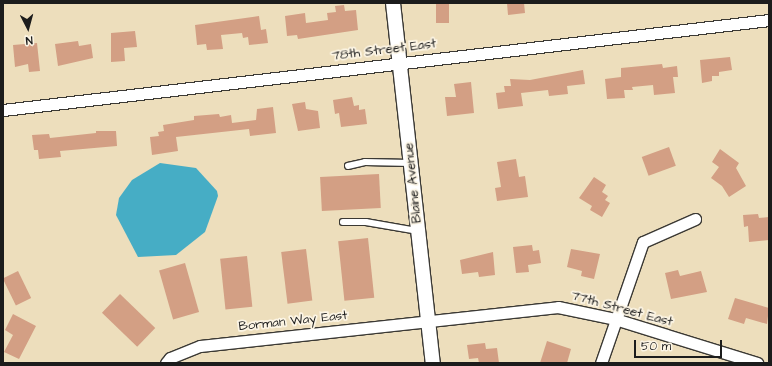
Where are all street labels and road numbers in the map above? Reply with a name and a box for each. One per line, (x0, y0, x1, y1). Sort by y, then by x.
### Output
street label: 78th Street East (331, 36, 437, 64)
street label: Blaine Avenue (401, 142, 425, 224)
street label: 77th Street East (570, 288, 674, 330)
street label: Borman Way East (238, 308, 348, 334)

